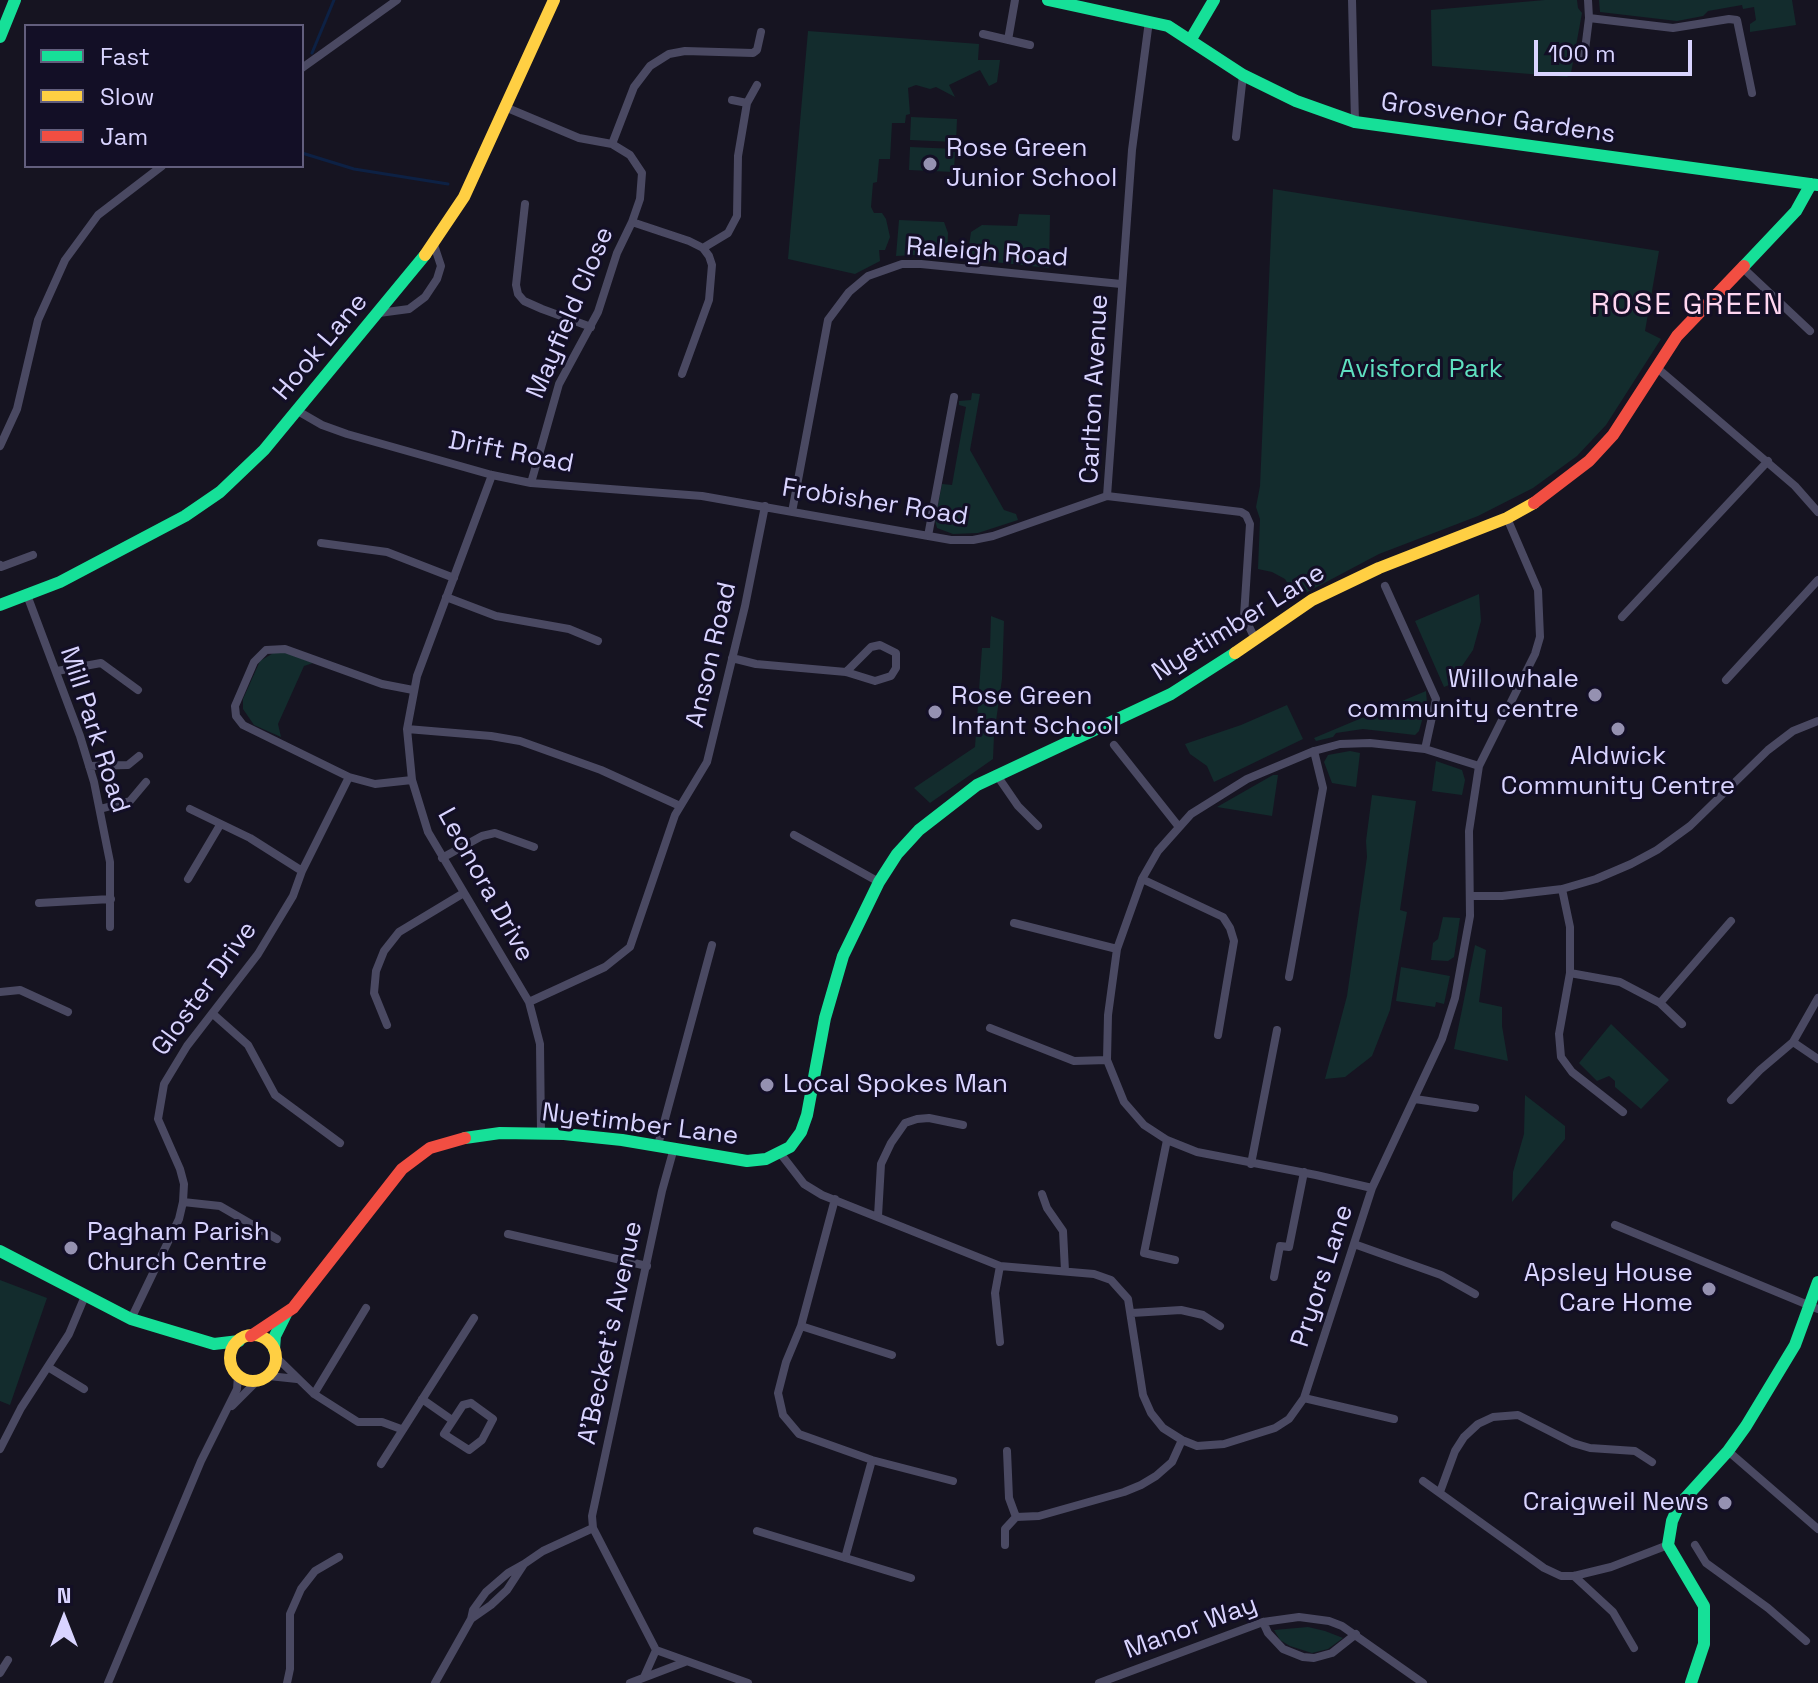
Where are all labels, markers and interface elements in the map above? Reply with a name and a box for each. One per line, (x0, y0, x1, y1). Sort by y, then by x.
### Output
legend (24, 24, 304, 168)
scale bar (1538, 24, 1696, 74)
text: 100 m (1548, 38, 1616, 69)
text: Fast (100, 41, 150, 72)
text: Slow (100, 81, 154, 112)
street label: Grosvenor Gardens (1379, 87, 1617, 151)
text: Jam (100, 121, 148, 152)
place label: Rose Green Junior School (946, 133, 1117, 194)
marker: Rose Green Junior School (921, 155, 939, 173)
street label: Mayfield Close (521, 222, 621, 404)
street label: Raleigh Road (905, 232, 1069, 274)
street label: Hook Lane (267, 287, 375, 407)
district label: ROSE GREEN (1591, 288, 1785, 324)
street label: Carlton Avenue (1074, 293, 1116, 485)
park label: Avisford Park (1339, 354, 1503, 386)
street label: Drift Road (446, 426, 576, 480)
street label: Frobisher Road (780, 473, 970, 533)
street label: Nyetimber Lane (1147, 557, 1331, 689)
street label: Anson Road (680, 579, 744, 731)
street label: Mill Park Road (52, 643, 136, 817)
place label: Willowhale community centre (1347, 664, 1579, 726)
place label: Rose Green Infant School (951, 681, 1119, 742)
marker: Willowhale community centre (1586, 686, 1604, 704)
marker: Rose Green Infant School (926, 703, 944, 721)
marker: Aldwick Community Centre (1609, 720, 1627, 738)
place label: Aldwick Community Centre (1501, 741, 1735, 802)
street label: Leonora Drive (430, 803, 540, 967)
street label: Gloster Drive (146, 916, 264, 1062)
place label: Local Spokes Man (783, 1069, 1008, 1101)
marker: Local Spokes Man (758, 1076, 776, 1094)
street label: Nyetimber Lane (540, 1097, 740, 1153)
street label: Pryors Lane (1285, 1201, 1361, 1351)
place label: Pagham Parish Church Centre (87, 1217, 270, 1278)
street label: A'Becket's Avenue (572, 1218, 650, 1448)
marker: Pagham Parish Church Centre (62, 1239, 80, 1257)
place label: Apsley House Care Home (1524, 1258, 1693, 1320)
marker: Apsley House Care Home (1700, 1280, 1718, 1298)
place label: Craigweil News (1523, 1487, 1709, 1519)
marker: Craigweil News (1716, 1494, 1734, 1512)
north arrow (24, 1579, 104, 1659)
text: N (57, 1581, 71, 1609)
street label: Manor Way (1120, 1590, 1262, 1666)

